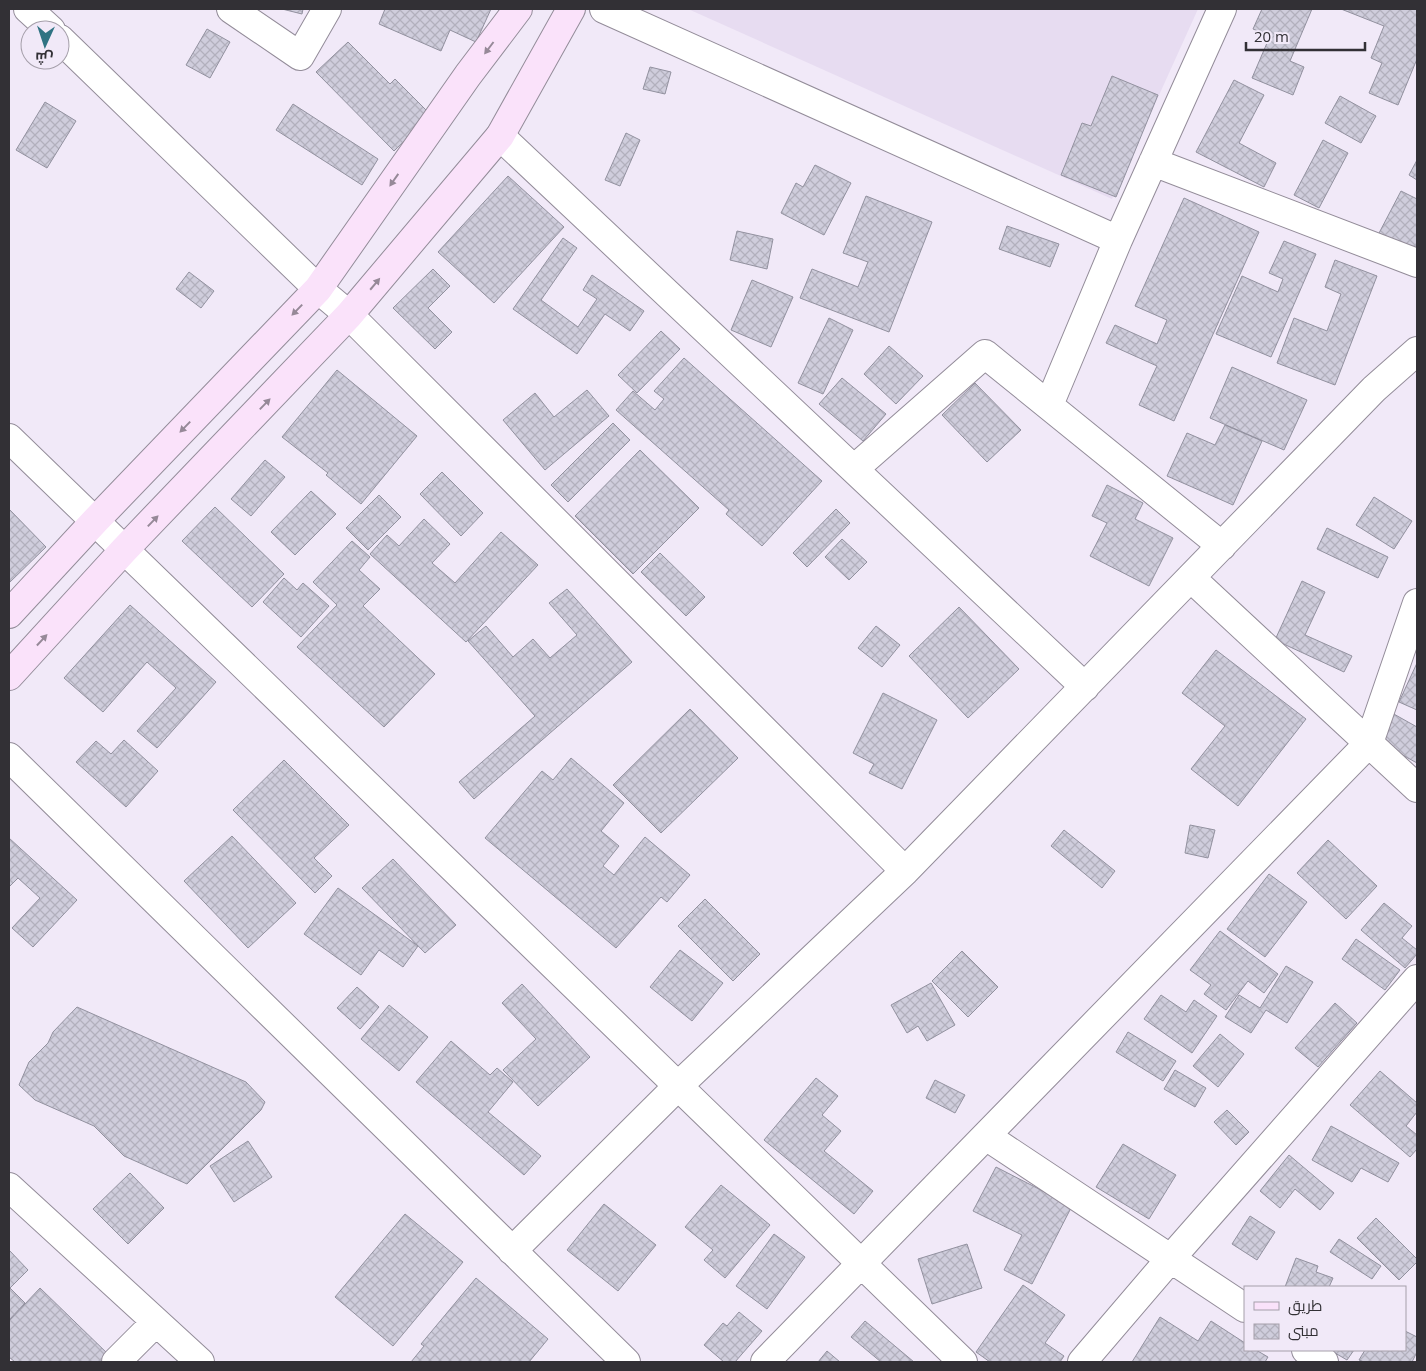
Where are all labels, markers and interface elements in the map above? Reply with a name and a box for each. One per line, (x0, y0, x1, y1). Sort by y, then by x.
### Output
north arrow (20, 20, 70, 70)
scale bar (1246, 20, 1365, 52)
text: 20 m (1254, 26, 1289, 46)
one-way arrow (484, 41, 494, 55)
text: ش (35, 49, 54, 68)
one-way arrow (389, 173, 399, 187)
one-way arrow (370, 278, 381, 291)
one-way arrow (291, 304, 303, 316)
one-way arrow (259, 398, 271, 410)
one-way arrow (179, 421, 191, 433)
one-way arrow (146, 515, 158, 527)
one-way arrow (36, 634, 48, 646)
legend (1244, 1286, 1406, 1351)
text: طريق (1288, 1295, 1322, 1316)
text: مبنى (1288, 1320, 1319, 1341)

